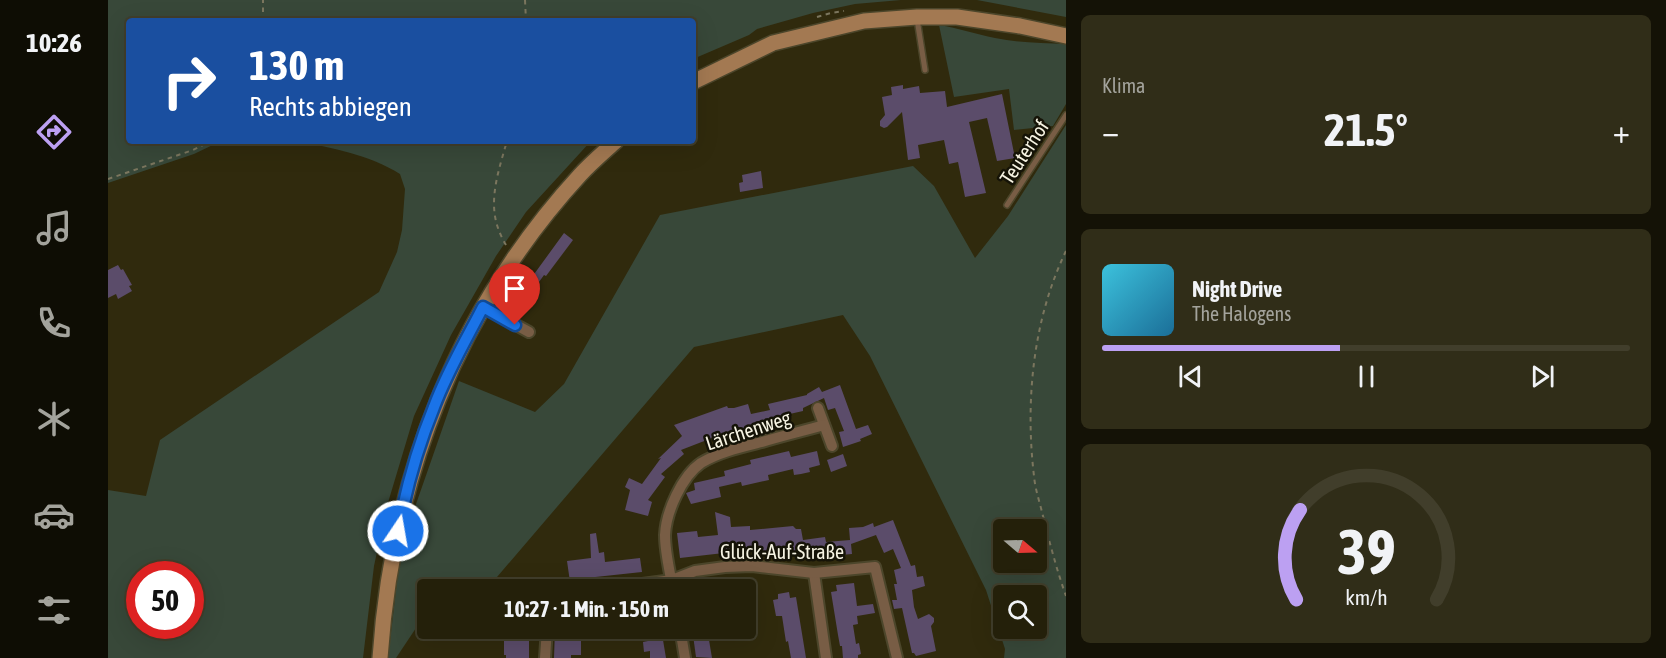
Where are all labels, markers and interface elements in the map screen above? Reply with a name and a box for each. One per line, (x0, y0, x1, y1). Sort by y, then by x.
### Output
text: 10:26 (26, 27, 82, 58)
text: 130 m (249, 41, 344, 89)
icon: right (150, 42, 228, 120)
text: Klima (1102, 74, 1145, 97)
text: Rechts abbiegen (249, 91, 412, 122)
text: 21.5° (1324, 104, 1408, 156)
icon: directions (33, 111, 75, 153)
text: − (1102, 112, 1119, 150)
text: + (1613, 112, 1630, 150)
street label: Teuterhof (995, 115, 1053, 188)
icon: music (33, 207, 75, 249)
pin (489, 263, 540, 325)
icon: arrive (498, 272, 531, 305)
text: Night Drive (1192, 276, 1282, 302)
icon: phone (33, 302, 75, 344)
text: The Halogens (1192, 302, 1291, 325)
icon: previous (1174, 360, 1207, 393)
icon: pause (1350, 360, 1383, 393)
icon: next (1526, 360, 1559, 393)
icon: climate (33, 398, 75, 440)
street label: Lärchenweg (702, 405, 794, 455)
icon: car (33, 494, 75, 536)
position arrow (366, 499, 430, 563)
text: 39 (1337, 517, 1395, 588)
north arrow (993, 519, 1047, 573)
map controls (993, 519, 1047, 639)
street label: Glück-Auf-Straße (720, 540, 844, 563)
speed limit sign: 50 (126, 561, 204, 639)
button: search (993, 585, 1047, 639)
text: km/h (1345, 586, 1387, 611)
icon: filters (33, 589, 75, 631)
text: 10:27 · 1 Min. · 150 m (504, 596, 669, 622)

